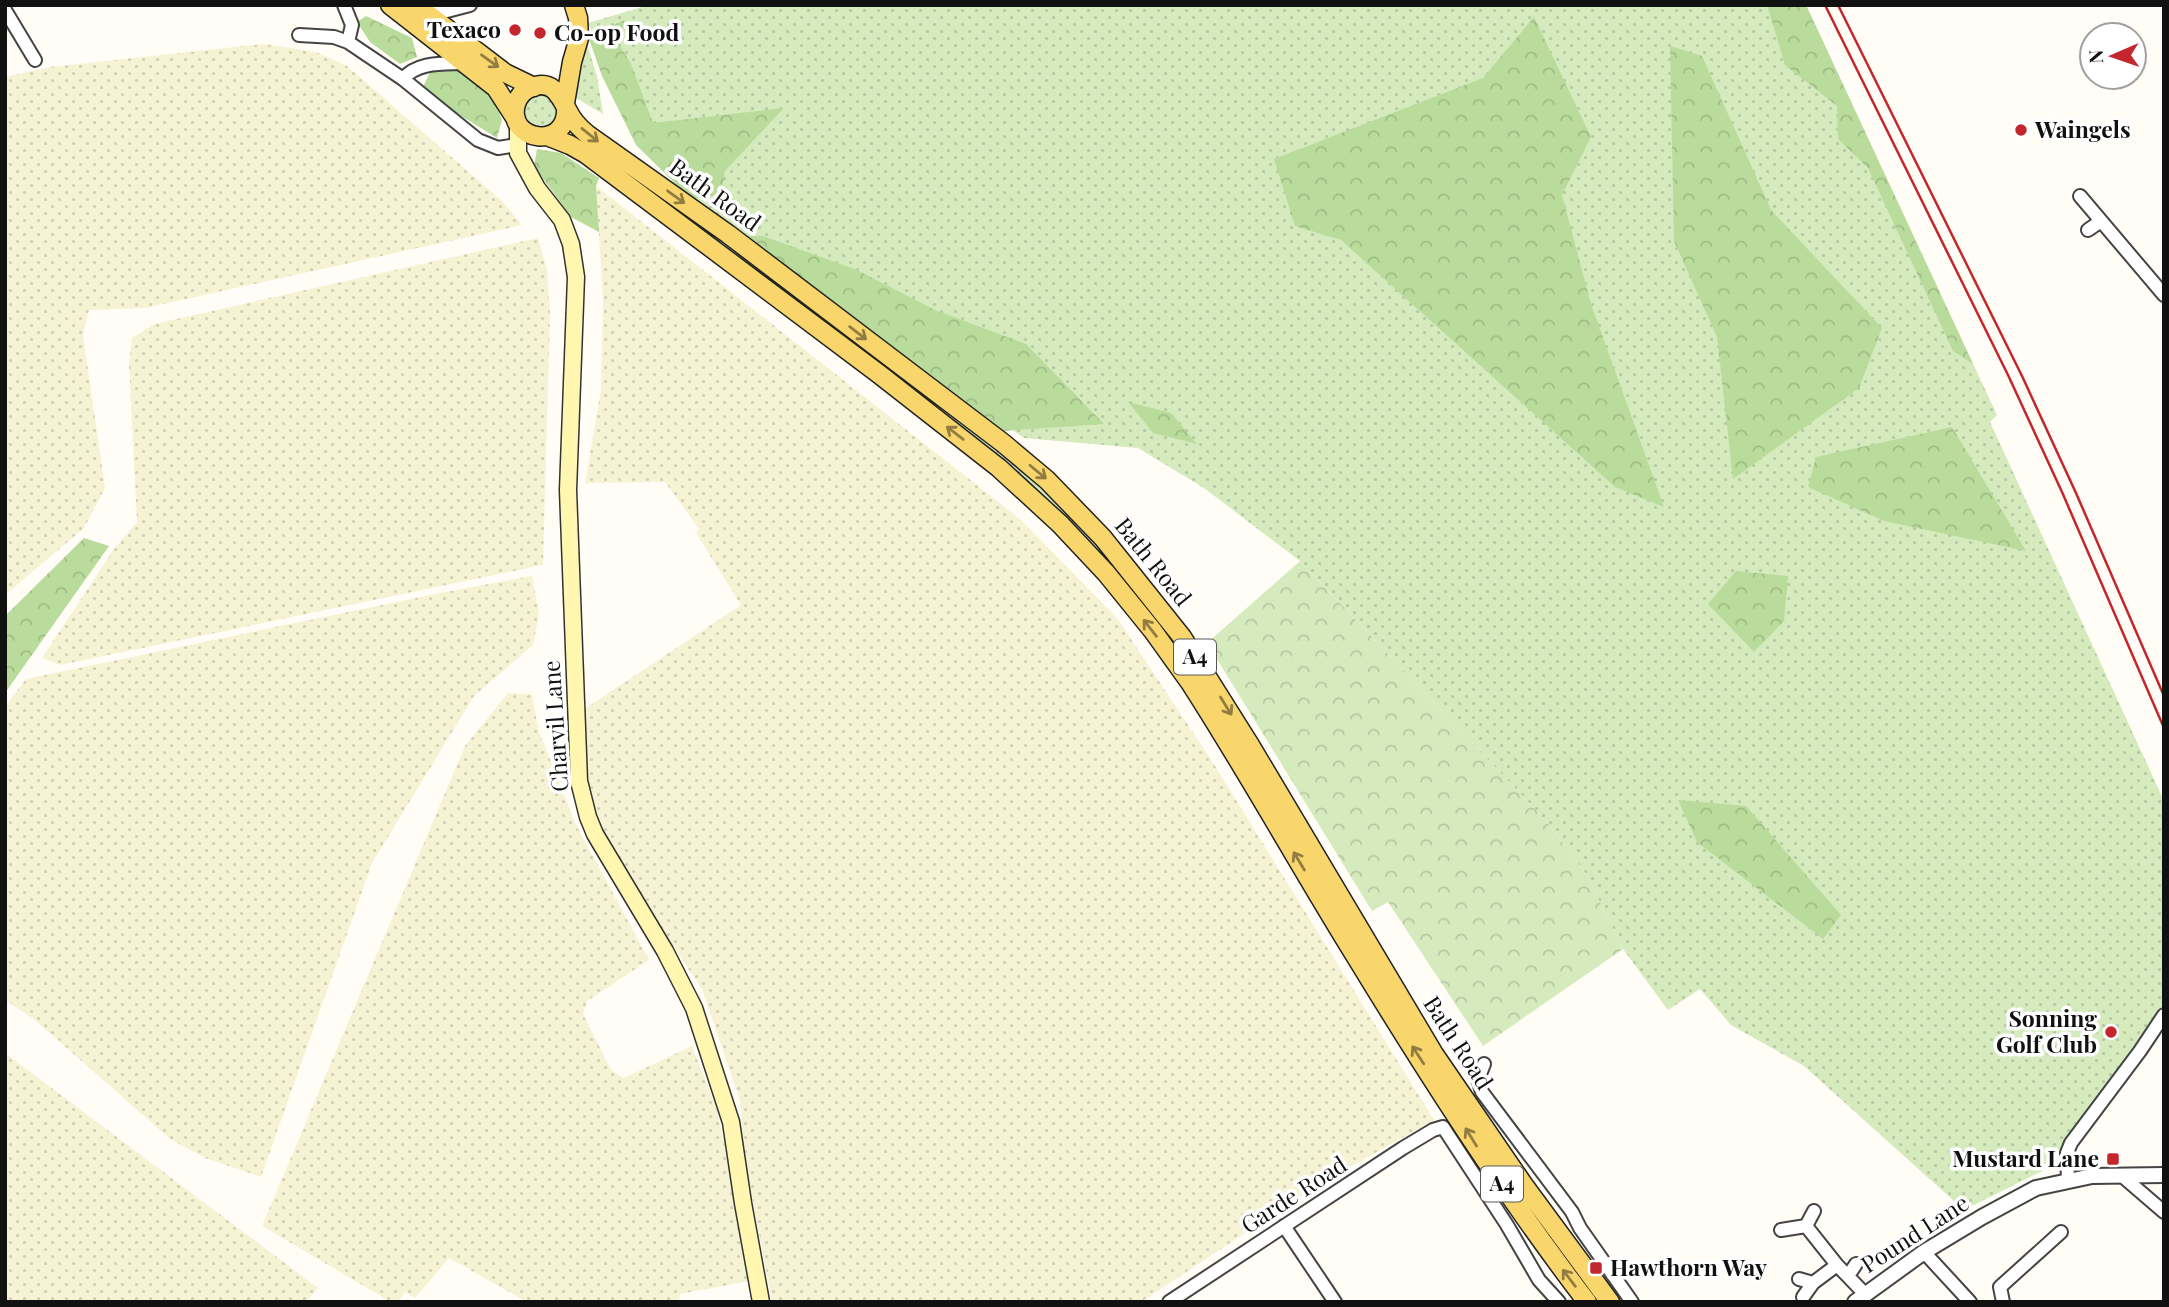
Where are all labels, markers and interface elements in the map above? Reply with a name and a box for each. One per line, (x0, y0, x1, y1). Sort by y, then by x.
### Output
place label: Texaco (427, 13, 501, 44)
place label: Co-op Food (554, 16, 679, 47)
north arrow (2078, 21, 2148, 91)
marker: Texaco (507, 22, 523, 38)
marker: Co-op Food (532, 25, 548, 41)
text: N (2082, 49, 2108, 64)
one-way arrow (480, 54, 499, 69)
place label: Waingels (2034, 113, 2131, 144)
marker: Waingels (2013, 122, 2029, 138)
one-way arrow (580, 128, 598, 143)
street label: Bath Road (664, 150, 768, 237)
one-way arrow (666, 190, 685, 204)
one-way arrow (849, 325, 867, 340)
one-way arrow (946, 425, 965, 440)
one-way arrow (1029, 464, 1047, 480)
street label: Bath Road (1109, 510, 1199, 612)
one-way arrow (1143, 619, 1158, 637)
road number: A4 (1174, 640, 1216, 674)
street label: Charvil Lane (534, 659, 575, 793)
one-way arrow (1220, 696, 1234, 716)
one-way arrow (1291, 851, 1305, 871)
street label: Bath Road (1418, 989, 1501, 1095)
place label: Sonning Golf Club (1996, 1002, 2097, 1059)
marker: Sonning Golf Club (2103, 1024, 2119, 1040)
one-way arrow (1410, 1045, 1424, 1065)
one-way arrow (1464, 1128, 1479, 1147)
place label: Mustard Lane (1952, 1142, 2099, 1173)
street label: Garde Road (1234, 1148, 1352, 1240)
marker: Mustard Lane (2105, 1151, 2121, 1167)
road number: A4 (1481, 1166, 1523, 1202)
street label: Pound Lane (1854, 1186, 1974, 1279)
place label: Hawthorn Way (1610, 1251, 1767, 1282)
marker: Hawthorn Way (1588, 1260, 1604, 1276)
one-way arrow (1561, 1269, 1576, 1288)

